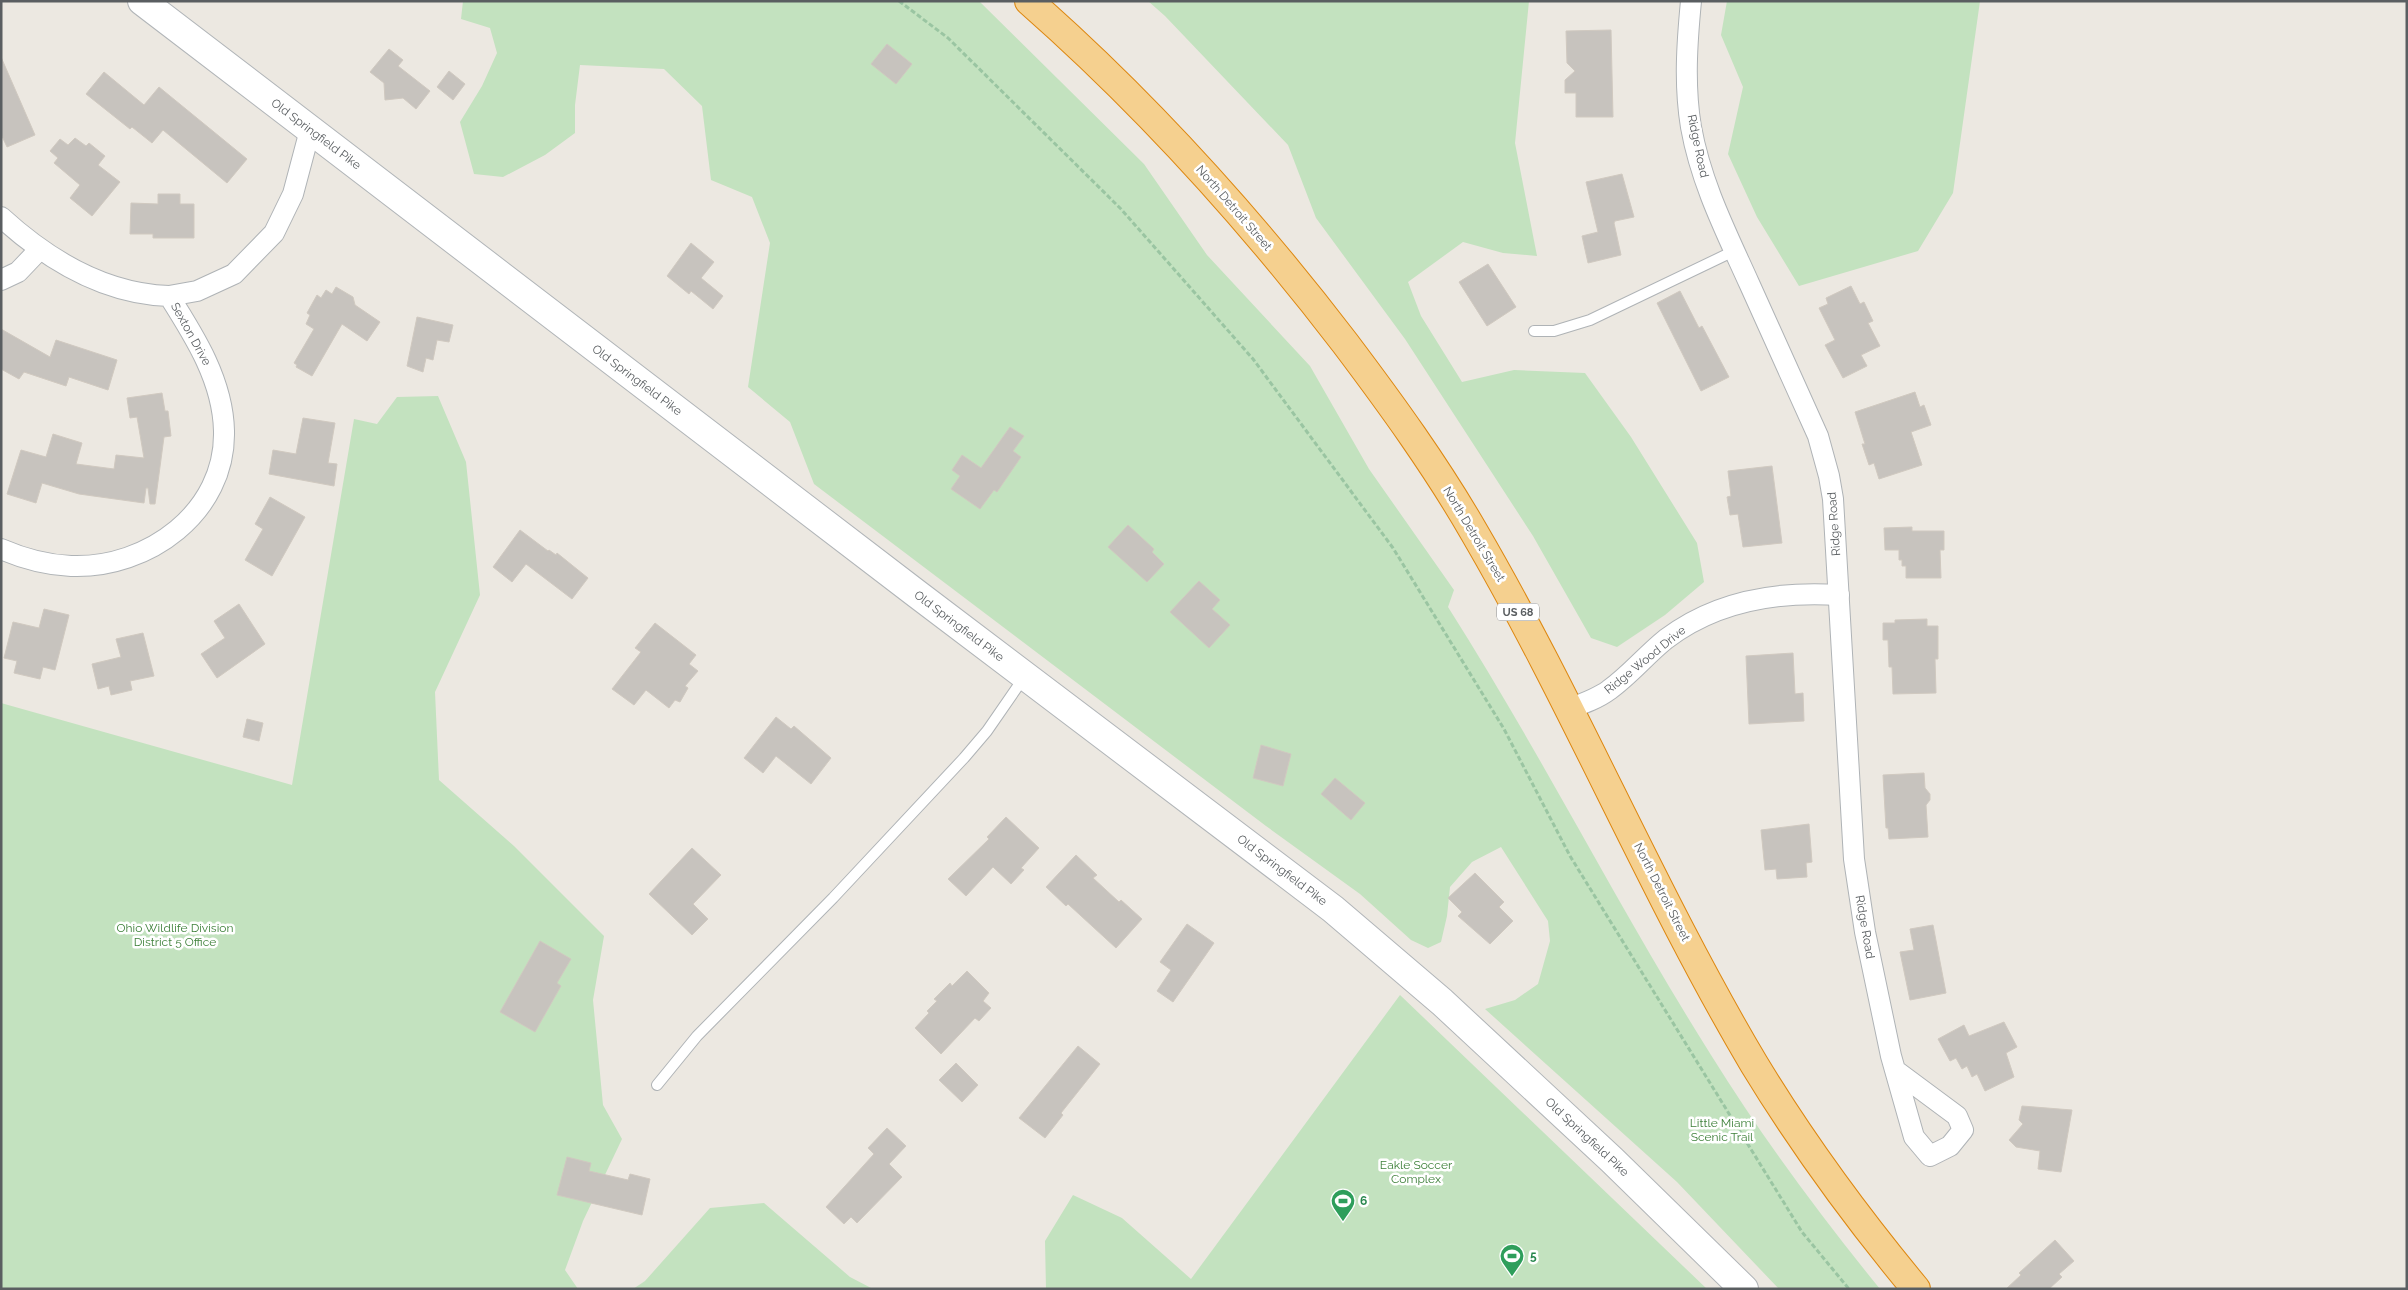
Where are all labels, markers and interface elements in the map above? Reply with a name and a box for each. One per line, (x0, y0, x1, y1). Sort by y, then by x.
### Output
street label: Old Springfield Pike (268, 96, 364, 172)
street label: Ridge Road (1684, 113, 1712, 179)
street label: North Detroit Street (1193, 163, 1275, 253)
street label: Sexton Drive (168, 300, 214, 368)
street label: Old Springfield Pike (589, 342, 685, 418)
street label: North Detroit Street (1440, 484, 1508, 584)
street label: Ridge Road (1825, 492, 1843, 556)
street label: Old Springfield Pike (911, 588, 1007, 664)
road number: US 68 (1497, 604, 1539, 620)
street label: Ridge Wood Drive (1602, 623, 1688, 697)
street label: Old Springfield Pike (1234, 832, 1330, 908)
street label: North Detroit Street (1631, 841, 1693, 943)
street label: Ridge Road (1853, 894, 1877, 960)
park label: Ohio Wildlife Division District 5 Office (117, 921, 233, 949)
street label: Old Springfield Pike (1542, 1095, 1632, 1179)
park label: Little Miami Scenic Trail (1690, 1116, 1754, 1144)
park label: Eakle Soccer Complex (1380, 1158, 1453, 1186)
sports icon: 6 (1330, 1188, 1356, 1222)
place label: 6 (1360, 1194, 1367, 1208)
sports icon: 5 (1499, 1243, 1525, 1277)
place label: 5 (1530, 1249, 1537, 1263)

